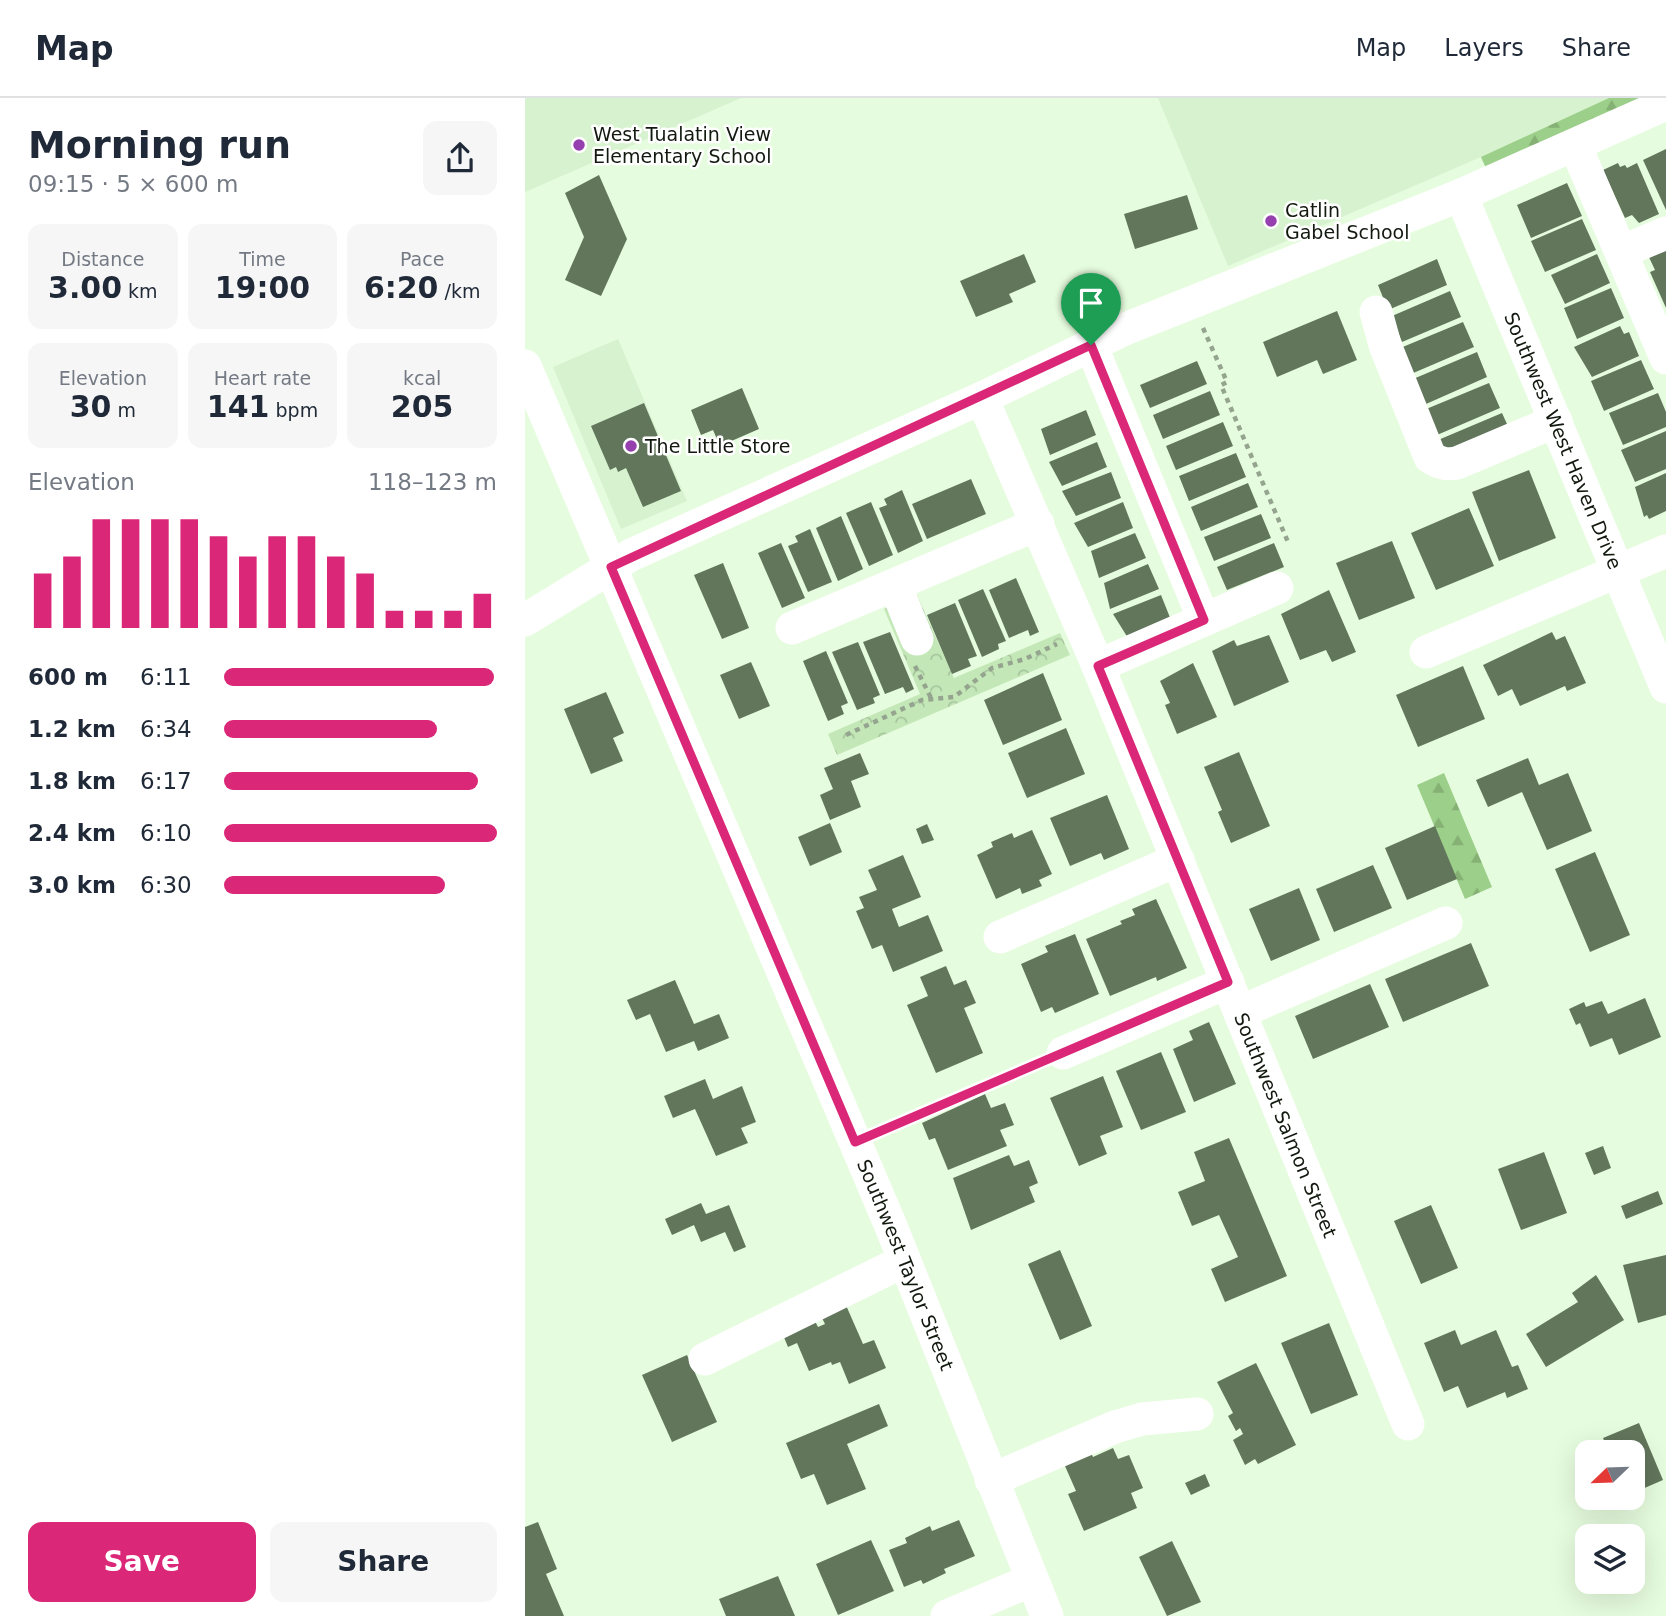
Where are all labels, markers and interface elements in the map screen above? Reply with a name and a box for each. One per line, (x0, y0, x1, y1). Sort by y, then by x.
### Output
text: Map (35, 29, 114, 68)
text: Map (1356, 34, 1406, 62)
text: Layers (1444, 34, 1524, 62)
text: Share (1562, 34, 1631, 62)
button: share (423, 121, 497, 195)
text: Morning run (28, 123, 291, 167)
place label: West Tualatin View Elementary School (593, 123, 771, 167)
marker: West Tualatin View Elementary School (571, 137, 587, 153)
text: 09:15 · 5 × 600 m (28, 171, 238, 197)
place label: Catlin Gabel School (1285, 199, 1410, 243)
marker: Catlin Gabel School (1263, 213, 1279, 229)
text: Distance (61, 248, 144, 270)
text: Time (239, 248, 286, 270)
text: Pace (400, 248, 444, 270)
text: 3.00 (48, 270, 122, 305)
text: 19:00 (215, 270, 310, 305)
text: 6:20 (364, 270, 439, 305)
pin (1061, 273, 1121, 345)
text: km (122, 280, 158, 302)
text: /km (439, 280, 480, 302)
icon: arrive (1072, 284, 1110, 322)
street label: Southwest West Haven Drive (1500, 309, 1627, 572)
text: Elevation (59, 367, 147, 389)
text: Heart rate (214, 367, 311, 389)
text: kcal (403, 367, 441, 389)
text: 30 (70, 389, 111, 424)
text: 141 (207, 389, 269, 424)
text: 205 (391, 389, 453, 424)
text: m (111, 399, 136, 421)
text: bpm (269, 399, 318, 421)
place label: The Little Store (644, 435, 790, 457)
marker: The Little Store (623, 438, 639, 454)
text: Elevation (28, 469, 135, 495)
text: 118–123 m (368, 469, 497, 495)
text: 600 m (28, 664, 108, 690)
text: 6:11 (140, 664, 192, 690)
text: 1.2 km (28, 716, 116, 742)
text: 6:34 (140, 716, 192, 742)
text: 1.8 km (28, 768, 116, 794)
text: 6:17 (140, 768, 192, 794)
text: 2.4 km (28, 820, 116, 846)
text: 6:10 (140, 820, 192, 846)
text: 3.0 km (28, 872, 116, 898)
text: 6:30 (140, 872, 192, 898)
street label: Southwest Salmon Street (1230, 1009, 1342, 1241)
street label: Southwest Taylor Street (853, 1156, 958, 1373)
north arrow (1575, 1440, 1645, 1510)
map controls (1575, 1440, 1645, 1594)
button: Save (28, 1522, 256, 1602)
button: Share (270, 1522, 497, 1602)
button: layers (1575, 1524, 1645, 1594)

